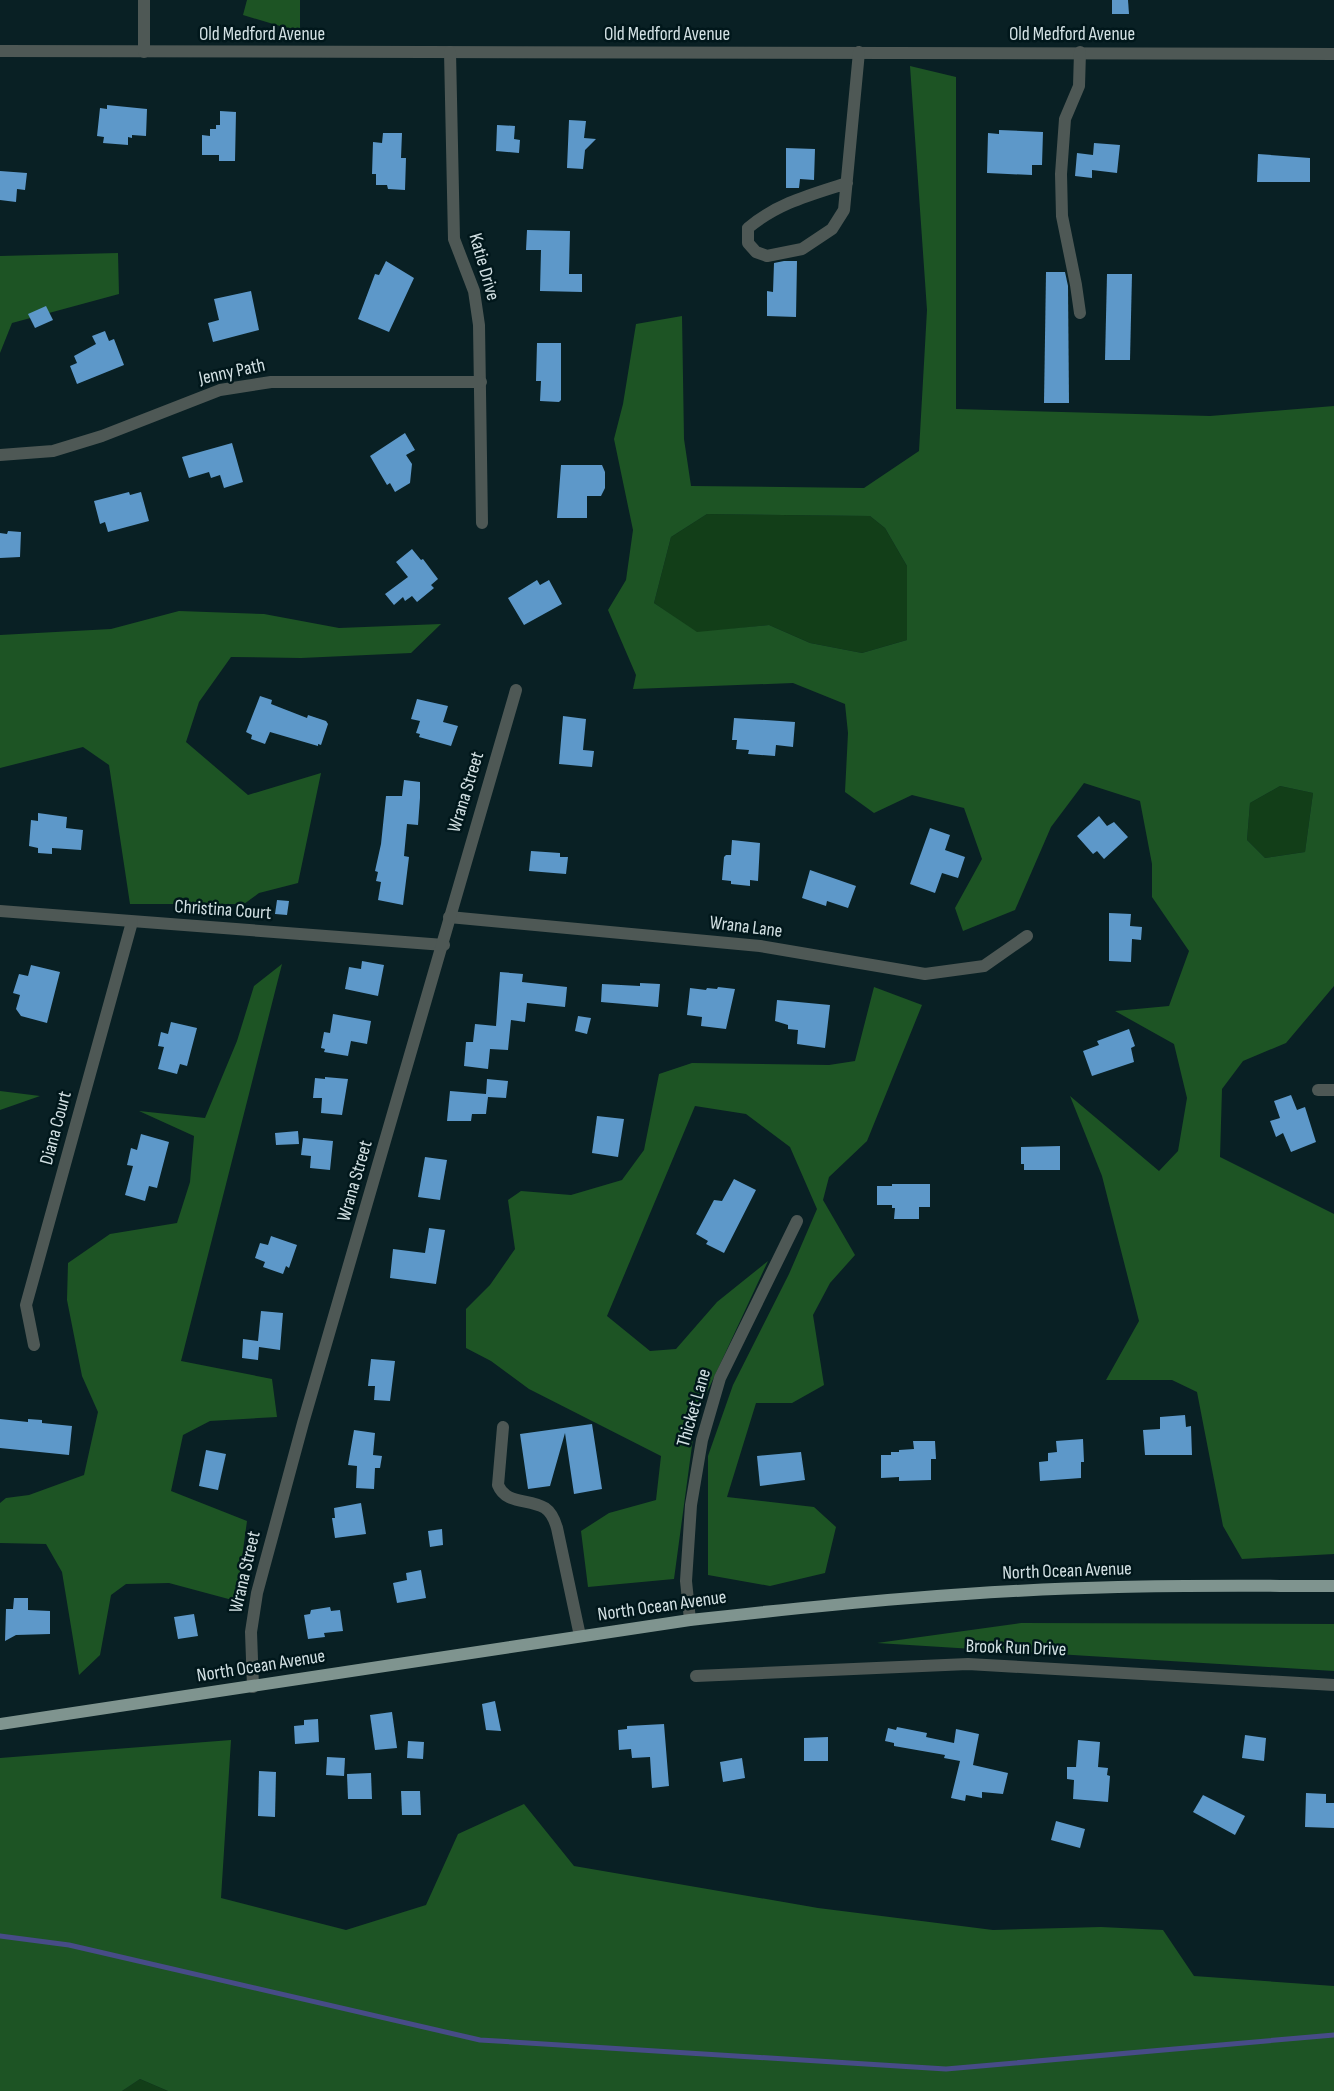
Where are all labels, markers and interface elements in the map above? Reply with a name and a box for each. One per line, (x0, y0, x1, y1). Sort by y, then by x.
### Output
street label: Old Medford Avenue (199, 23, 325, 46)
street label: Old Medford Avenue (604, 23, 730, 46)
street label: Old Medford Avenue (1009, 23, 1135, 46)
street label: Katie Drive (463, 231, 505, 303)
street label: Jenny Path (196, 354, 267, 390)
street label: Wrana Street (443, 749, 489, 835)
street label: Christina Court (174, 895, 273, 925)
street label: Wrana Lane (708, 911, 784, 943)
street label: Diana Court (35, 1089, 77, 1167)
street label: Wrana Street (332, 1138, 378, 1224)
street label: Thicket Lane (672, 1366, 716, 1450)
street label: Wrana Street (224, 1529, 266, 1615)
street label: North Ocean Avenue (1002, 1557, 1132, 1585)
street label: North Ocean Avenue (596, 1586, 728, 1626)
street label: Brook Run Drive (965, 1635, 1067, 1661)
street label: North Ocean Avenue (195, 1644, 327, 1688)

